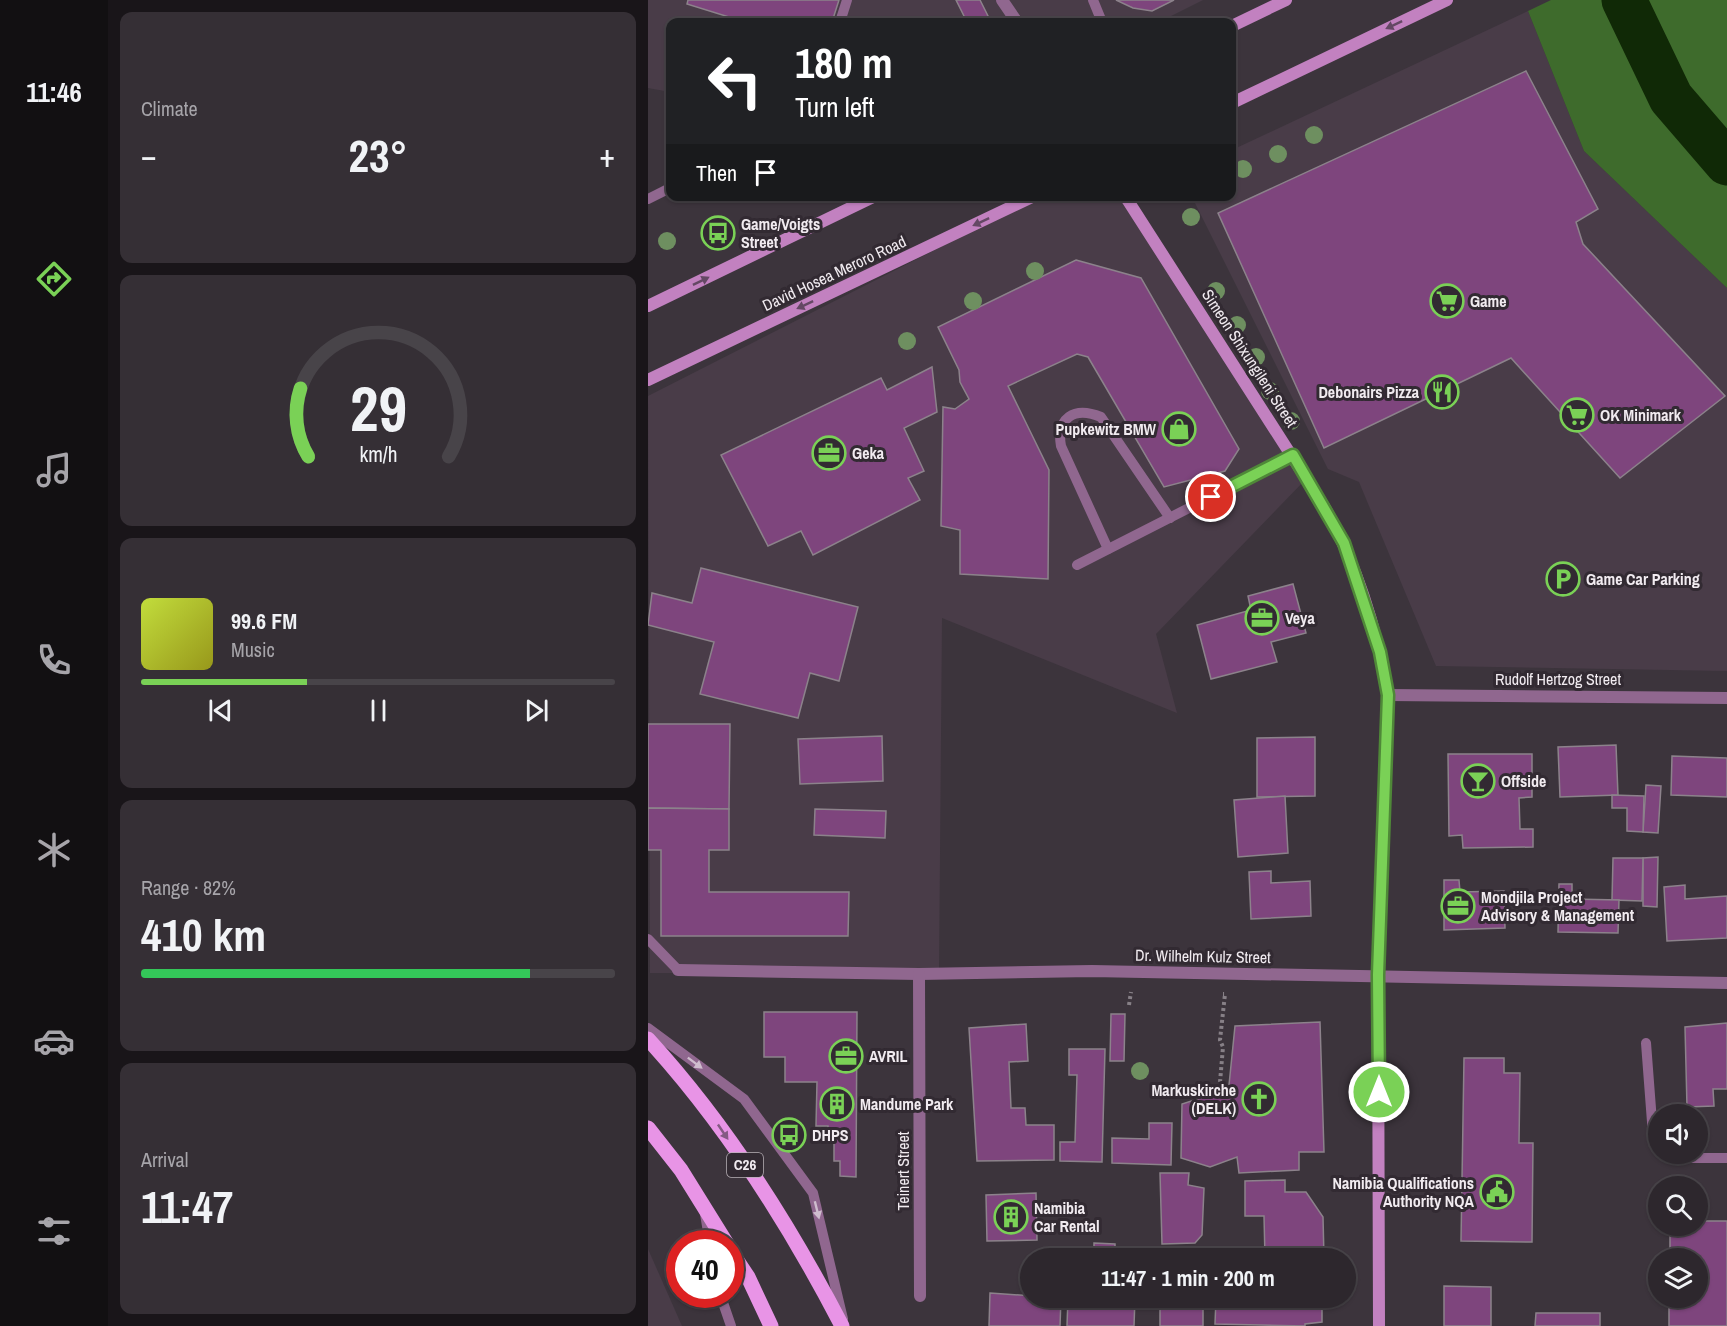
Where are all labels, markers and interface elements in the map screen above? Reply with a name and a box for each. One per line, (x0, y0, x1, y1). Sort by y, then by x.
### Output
one-way arrow (1385, 21, 1402, 30)
text: 180 m (795, 35, 893, 91)
icon: left (696, 42, 774, 120)
text: 11:46 (26, 74, 82, 110)
text: Turn left (795, 89, 874, 125)
text: Climate (141, 95, 198, 122)
text: 23° (348, 125, 408, 186)
text: − (141, 133, 157, 177)
text: + (599, 133, 615, 177)
icon: arrive (749, 156, 782, 189)
text: Then (696, 158, 737, 188)
place label: Game/Voigts Street (741, 213, 820, 253)
bus stop icon: Game/Voigts Street (700, 215, 736, 251)
one-way arrow (973, 217, 990, 226)
street label: David Hosea Meroro Road (759, 230, 909, 316)
icon: directions (33, 258, 75, 300)
one-way arrow (692, 276, 709, 285)
supermarket icon: Game (1429, 283, 1465, 319)
street label: Simeon Shixungileni Street (1197, 285, 1303, 432)
place label: Game (1470, 290, 1506, 312)
one-way arrow (797, 301, 814, 310)
text: 29 (350, 366, 406, 450)
restaurant icon: Debonairs Pizza (1424, 374, 1460, 410)
place label: Debonairs Pizza (1318, 381, 1420, 403)
supermarket icon: OK Minimark (1559, 397, 1595, 433)
place label: OK Minimark (1600, 404, 1682, 426)
shop icon: Pupkewitz BMW (1161, 411, 1197, 447)
place label: Pupkewitz BMW (1055, 418, 1157, 440)
office icon: Geka (811, 435, 847, 471)
text: km/h (359, 441, 397, 470)
place label: Geka (852, 442, 885, 464)
icon: music (33, 449, 75, 491)
pin (1185, 471, 1236, 522)
icon: arrive (1194, 480, 1227, 513)
parking icon: Game Car Parking (1545, 561, 1581, 597)
place label: Game Car Parking (1586, 568, 1700, 590)
office icon: Veya (1244, 600, 1280, 636)
text: 99.6 FM (231, 606, 297, 636)
place label: Veya (1285, 607, 1315, 629)
text: Music (231, 636, 275, 663)
icon: phone (33, 639, 75, 681)
street label: Rudolf Hertzog Street (1495, 668, 1621, 690)
icon: previous (204, 694, 237, 727)
icon: pause (362, 694, 395, 727)
icon: next (520, 694, 553, 727)
bar icon: Offside (1460, 763, 1496, 799)
place label: Offside (1501, 770, 1546, 792)
icon: climate (33, 829, 75, 871)
text: Range · 82% (141, 874, 236, 901)
place label: Mondjila Project Advisory & Management (1481, 886, 1635, 926)
office icon: Mondjila Project Advisory & Management (1440, 888, 1476, 924)
text: 410 km (141, 904, 266, 965)
street label: Dr. Wilhelm Kulz Street (1135, 944, 1271, 968)
icon: car (33, 1020, 75, 1062)
office icon: AVRIL (828, 1038, 864, 1074)
place label: AVRIL (869, 1045, 907, 1067)
one-way arrow (686, 1057, 702, 1069)
position arrow (1347, 1060, 1411, 1124)
place label: Markuskirche (DELK) (1151, 1079, 1236, 1119)
church icon: Markuskirche (DELK) (1241, 1081, 1277, 1117)
building icon: Mandume Park (819, 1086, 855, 1122)
place label: Mandume Park (860, 1093, 954, 1115)
map controls (1648, 1104, 1708, 1308)
button: sound (1648, 1104, 1708, 1164)
bus stop icon: DHPS (771, 1117, 807, 1153)
one-way arrow (717, 1124, 728, 1141)
place label: DHPS (812, 1124, 849, 1146)
street label: Teinert Street (892, 1131, 914, 1210)
text: Arrival (141, 1146, 188, 1173)
road number: C26 (727, 1153, 763, 1177)
place label: Namibia Qualifications Authority NQA (1333, 1172, 1475, 1212)
public building icon: Namibia Qualifications Authority NQA (1479, 1174, 1515, 1210)
text: 11:47 (141, 1176, 233, 1237)
button: search (1648, 1176, 1708, 1236)
place label: Namibia Car Rental (1034, 1197, 1100, 1237)
building icon: Namibia Car Rental (993, 1199, 1029, 1235)
one-way arrow (812, 1201, 822, 1220)
icon: filters (33, 1210, 75, 1252)
speed limit sign: 40 (666, 1230, 744, 1308)
button: layers (1648, 1248, 1708, 1308)
text: 11:47 · 1 min · 200 m (1101, 1263, 1275, 1293)

